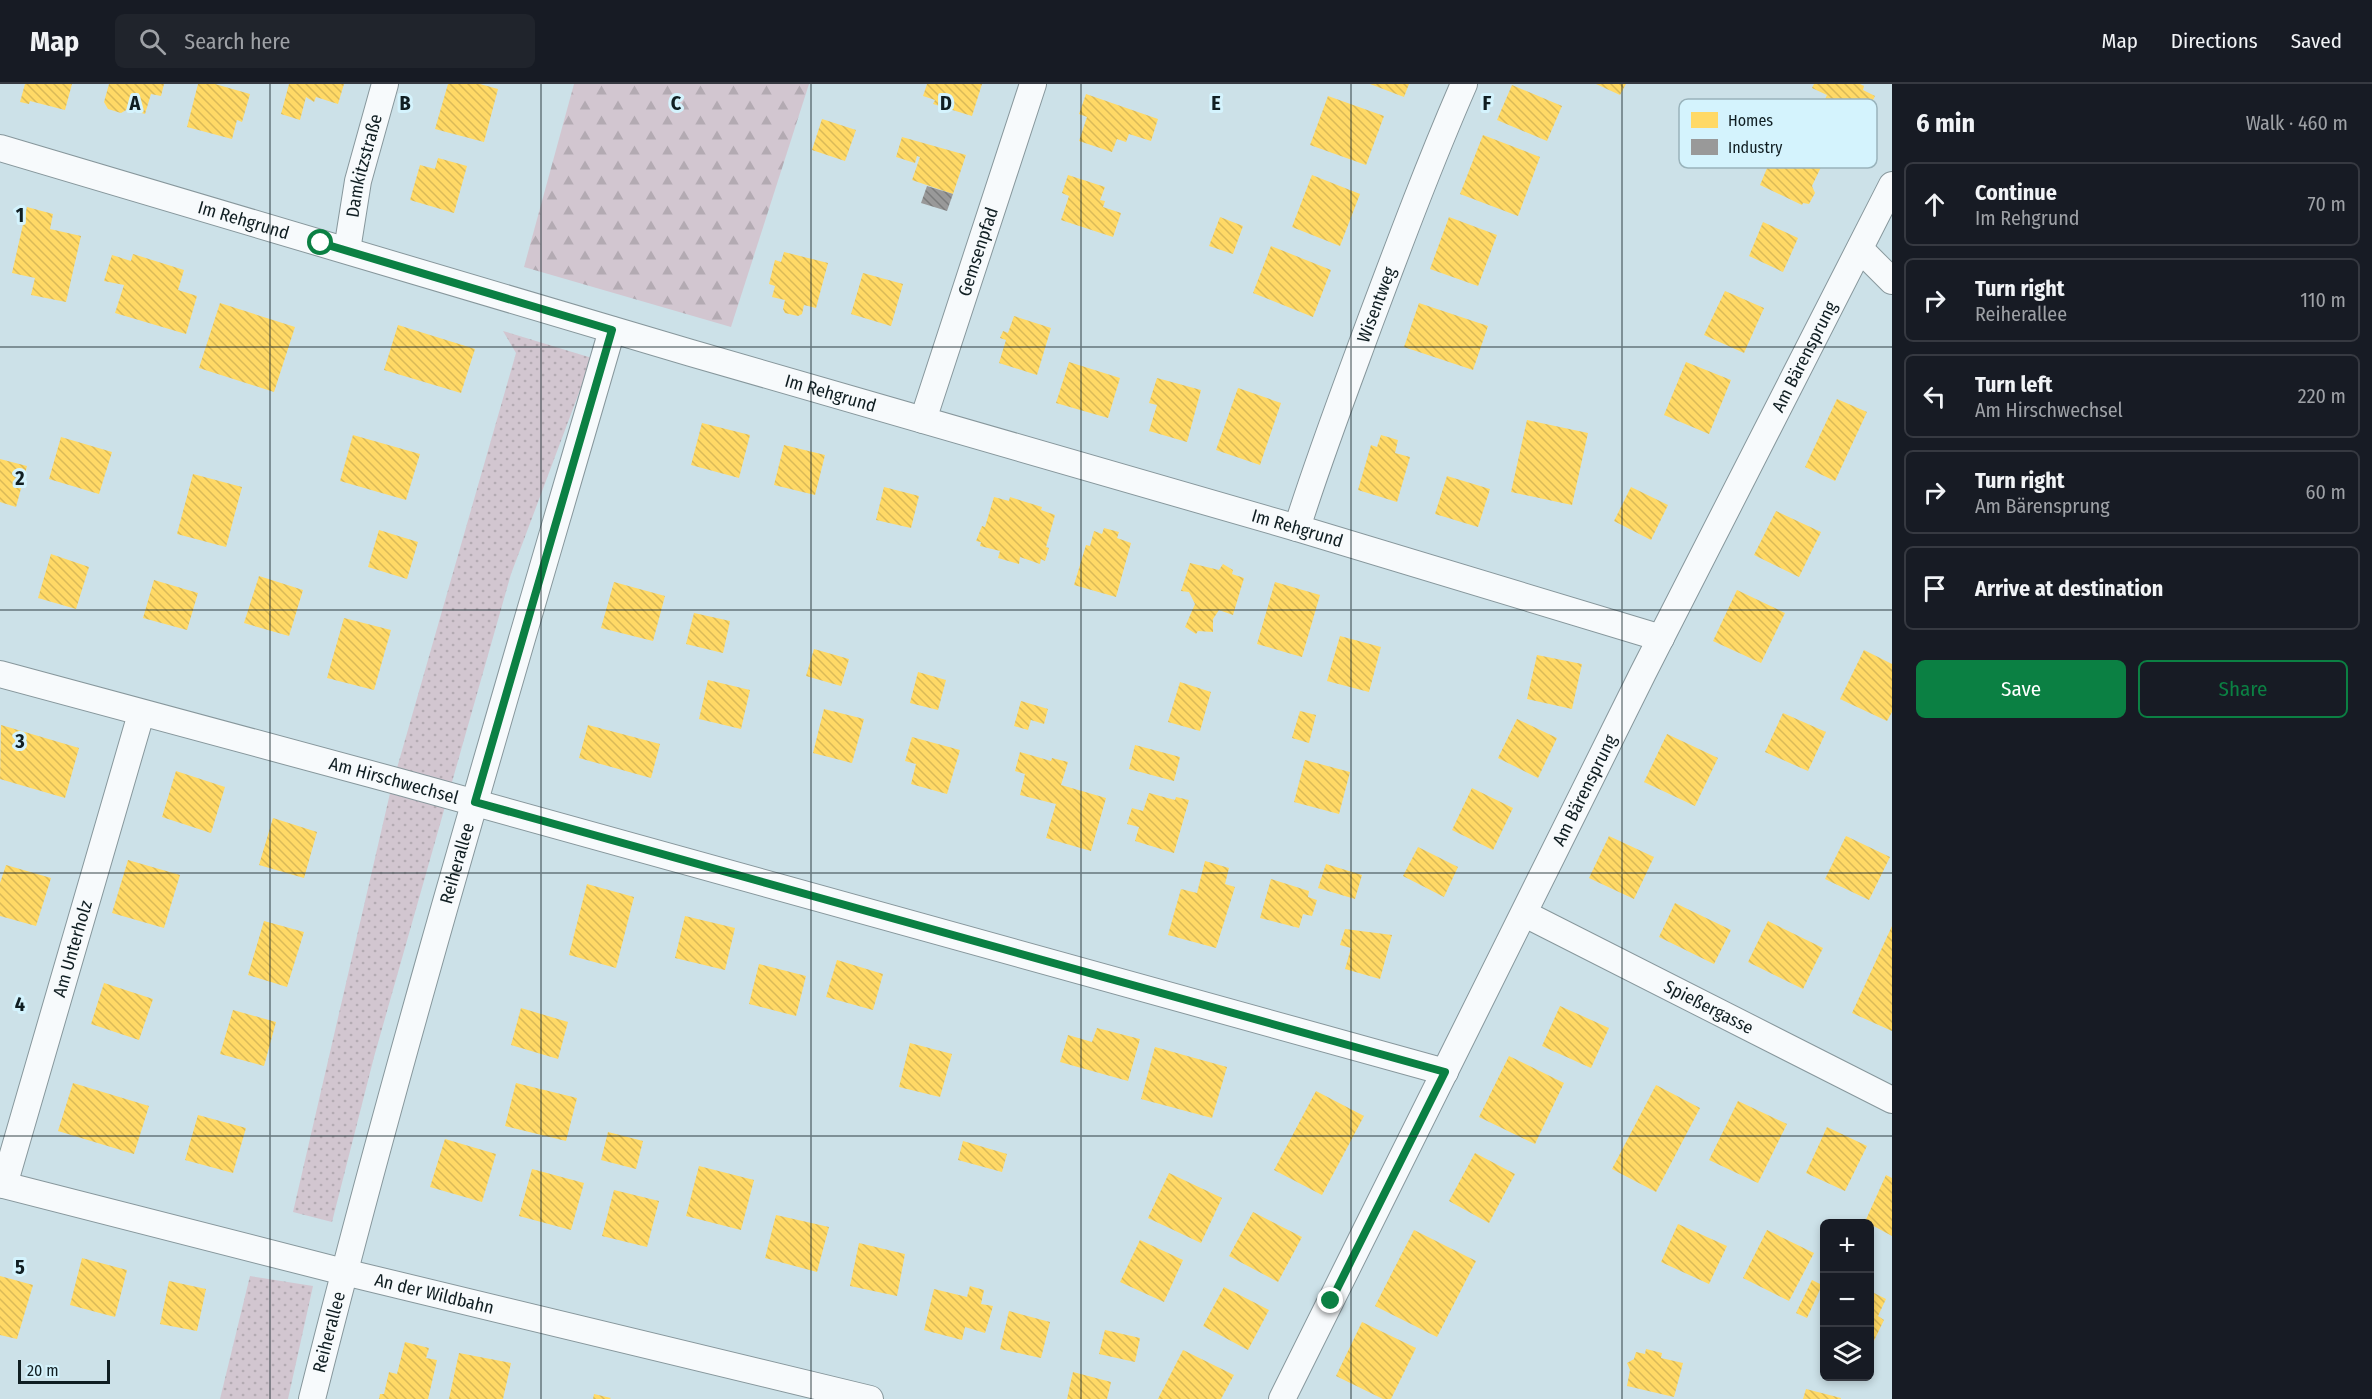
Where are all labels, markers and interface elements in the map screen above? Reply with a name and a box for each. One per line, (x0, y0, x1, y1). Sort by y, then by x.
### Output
search box (115, 14, 535, 68)
text: Map (30, 25, 79, 58)
icon: search (136, 25, 169, 58)
text: Search here (184, 28, 290, 55)
text: Map (2101, 28, 2138, 54)
text: Directions (2171, 28, 2258, 54)
text: Saved (2291, 28, 2342, 54)
text: A (129, 91, 142, 115)
text: B (399, 91, 411, 115)
text: C (671, 91, 682, 115)
text: D (940, 91, 952, 115)
text: E (1211, 91, 1221, 115)
text: F (1483, 91, 1492, 115)
legend (1679, 99, 1877, 168)
text: 6 min (1916, 108, 1975, 139)
text: Homes (1728, 111, 1773, 130)
text: Walk · 460 m (2246, 111, 2348, 135)
street label: Damkitzstraße (341, 112, 387, 219)
text: Industry (1728, 138, 1783, 157)
text: Continue (1975, 179, 2057, 206)
icon: ahead (1918, 188, 1951, 221)
text: 70 m (2308, 192, 2346, 216)
street label: Im Rehgrund (195, 196, 292, 244)
text: 1 (16, 203, 24, 227)
street label: Gemsenpfad (953, 204, 1003, 299)
text: Im Rehgrund (1975, 206, 2079, 230)
route start (307, 229, 333, 255)
street label: Wisentweg (1352, 263, 1401, 346)
text: Turn right (1975, 275, 2064, 302)
icon: right (1918, 284, 1951, 317)
text: 110 m (2300, 288, 2346, 312)
street label: Am Bärensprung (1767, 297, 1842, 416)
text: Reiherallee (1975, 302, 2067, 326)
street label: Im Rehgrund (782, 370, 879, 417)
text: Turn left (1975, 371, 2053, 398)
icon: left (1918, 380, 1951, 413)
text: 220 m (2298, 384, 2346, 408)
text: Am Hirschwechsel (1975, 398, 2123, 422)
text: 2 (14, 466, 25, 490)
text: Turn right (1975, 467, 2064, 494)
icon: right (1918, 476, 1951, 509)
text: 60 m (2306, 480, 2346, 504)
text: Am Bärensprung (1975, 494, 2110, 518)
street label: Im Rehgrund (1249, 505, 1346, 552)
icon: arrive (1918, 572, 1951, 605)
text: Arrive at destination (1975, 575, 2163, 602)
button: Save (1916, 660, 2126, 718)
button: Share (2138, 660, 2348, 718)
text: 3 (14, 729, 25, 753)
street label: Am Bärensprung (1548, 730, 1622, 849)
street label: Am Hirschwechsel (327, 752, 461, 809)
street label: Reiherallee (435, 820, 479, 906)
street label: Am Unterholz (48, 898, 97, 1000)
street label: Spießergasse (1660, 975, 1757, 1039)
text: 4 (15, 992, 25, 1016)
map controls (1820, 1219, 1874, 1381)
button: + (1820, 1219, 1874, 1273)
text: 5 (15, 1255, 25, 1279)
street label: An der Wildbahn (372, 1269, 496, 1319)
button: − (1820, 1273, 1874, 1327)
route end (1317, 1287, 1343, 1313)
street label: Reiherallee (308, 1289, 350, 1375)
button: layers (1820, 1327, 1874, 1381)
scale bar (18, 1357, 110, 1384)
text: 20 m (27, 1361, 58, 1380)

